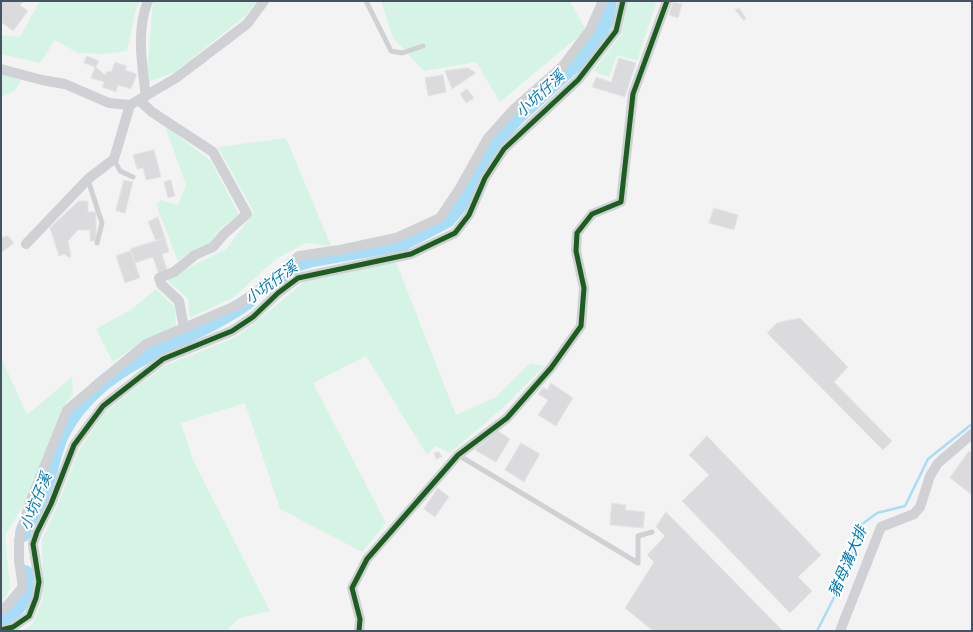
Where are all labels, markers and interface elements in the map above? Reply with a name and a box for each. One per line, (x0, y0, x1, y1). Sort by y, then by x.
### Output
water label: 小坑仔溪 (513, 68, 569, 122)
water label: 小坑仔溪 (242, 259, 302, 309)
water label: 小坑仔溪 (17, 471, 57, 533)
water label: 豬母溝大排 (826, 524, 872, 600)

